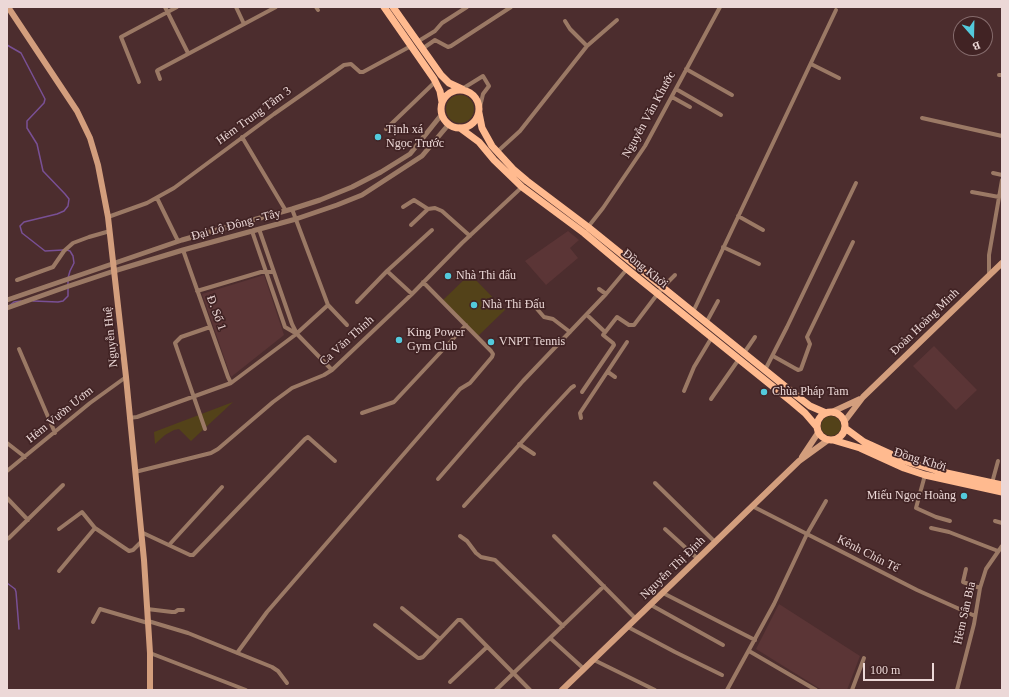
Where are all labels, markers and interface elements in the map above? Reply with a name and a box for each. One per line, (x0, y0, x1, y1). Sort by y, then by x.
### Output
north arrow (953, 16, 993, 56)
text: B (971, 39, 982, 53)
street label: Nguyễn Văn Khước (619, 69, 679, 161)
street label: Hẻm Trung Tâm 3 (214, 84, 294, 148)
place label: Tịnh xá Ngọc Trước (386, 123, 444, 151)
marker: Tịnh xá Ngọc Trước (373, 132, 383, 142)
street label: Đại Lộ Đông - Tây (190, 206, 282, 244)
street label: Đồng Khởi (619, 246, 671, 292)
place label: Nhà Thi đấu (456, 269, 516, 283)
marker: Nhà Thi đấu (443, 271, 453, 281)
street label: Đoàn Hoàng Minh (888, 286, 962, 358)
street label: Đ. Số 1 (203, 293, 229, 333)
place label: Nhà Thi Đấu (482, 298, 545, 312)
marker: Nhà Thi Đấu (469, 300, 479, 310)
street label: Nguyễn Huệ (101, 306, 121, 368)
street label: Ca Văn Thỉnh (317, 313, 377, 369)
place label: King Power Gym Club (407, 326, 465, 354)
marker: King Power Gym Club (394, 335, 404, 345)
place label: VNPT Tennis (499, 335, 565, 349)
marker: VNPT Tennis (486, 337, 496, 347)
street label: Hẻm Vườn Ươm (24, 384, 96, 446)
place label: Chùa Pháp Tam (772, 385, 848, 399)
marker: Chùa Pháp Tam (759, 387, 769, 397)
street label: Đồng Khởi (892, 445, 948, 475)
place label: Miếu Ngọc Hoàng (867, 489, 956, 503)
marker: Miếu Ngọc Hoàng (959, 491, 969, 501)
street label: Kênh Chín Tế (834, 532, 902, 576)
street label: Nguyễn Thị Định (638, 533, 708, 603)
street label: Hẻm Sân Bia (951, 580, 979, 646)
scale bar (865, 655, 936, 681)
text: 100 m (870, 663, 900, 677)

